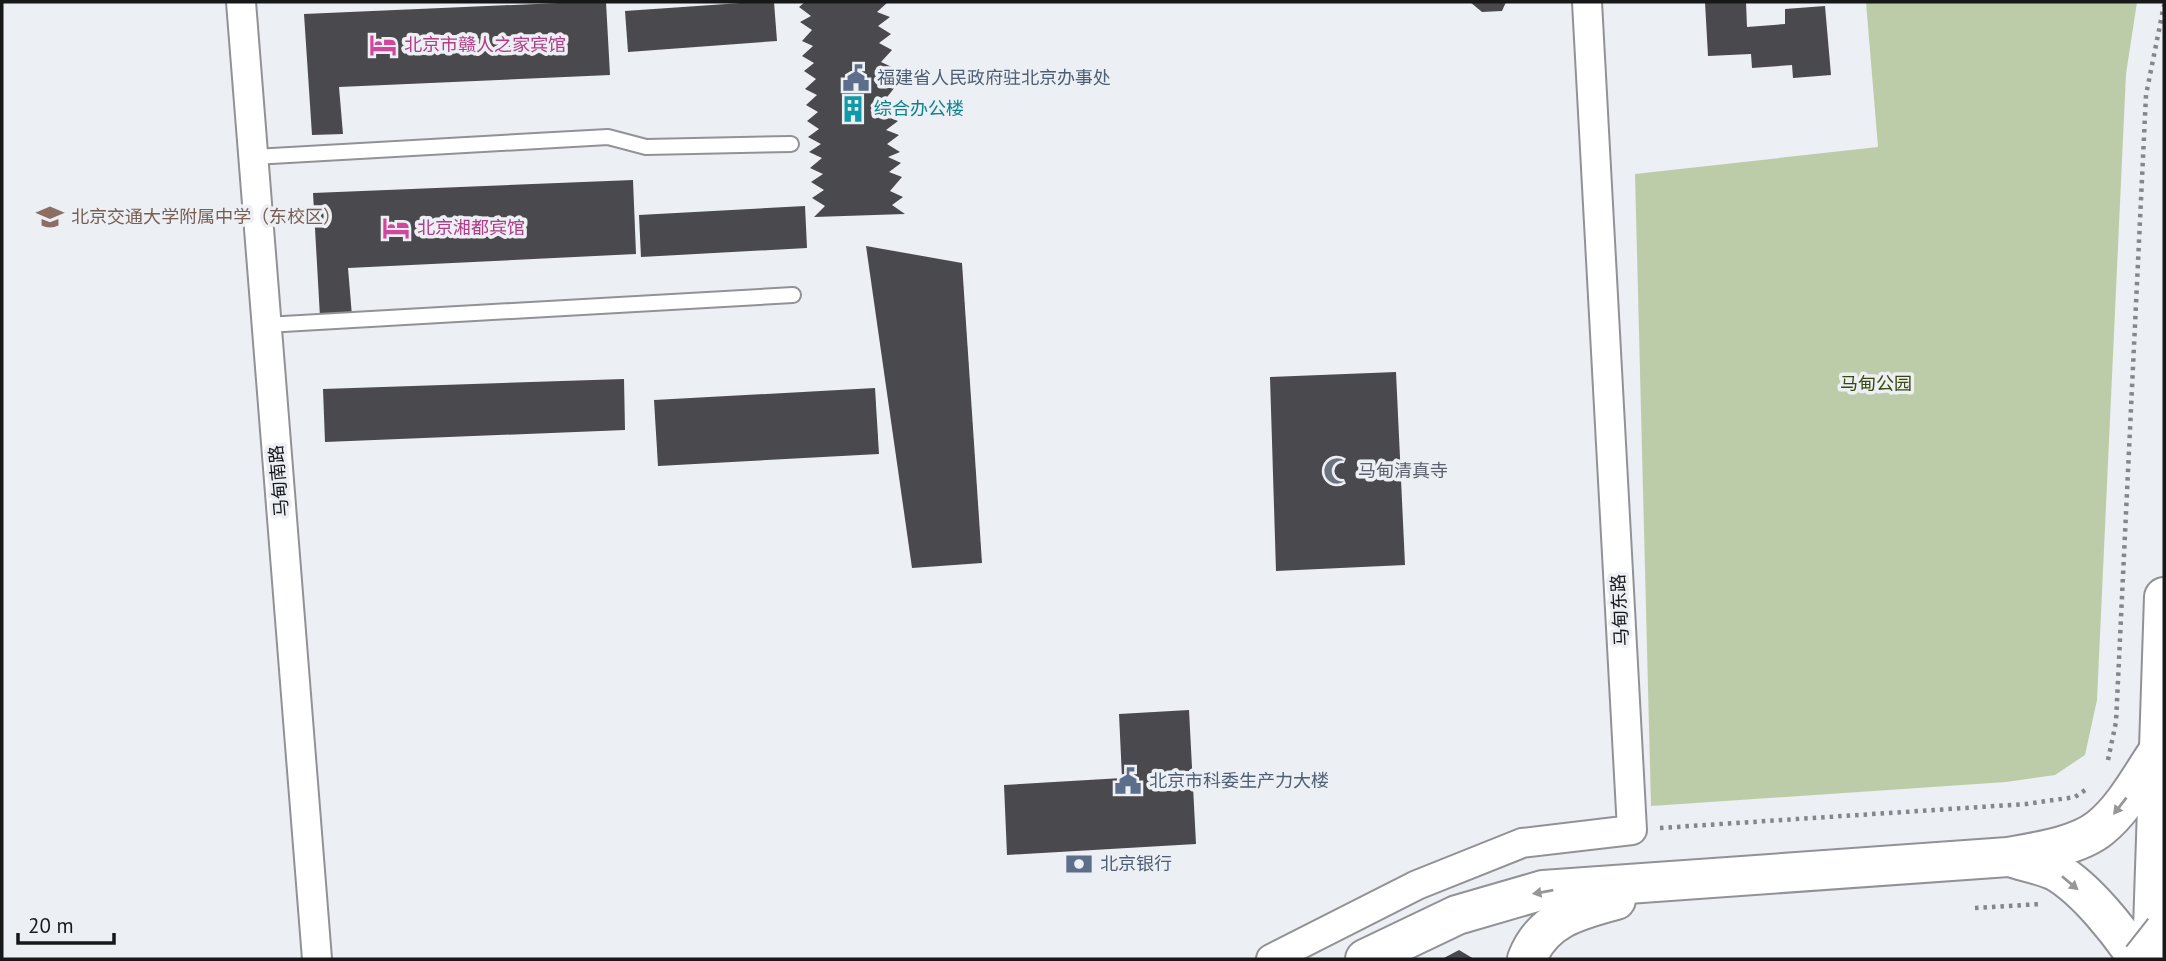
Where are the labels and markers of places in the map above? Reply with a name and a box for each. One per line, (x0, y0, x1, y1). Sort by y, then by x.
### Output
hotel icon: 北京市赣人之家宾馆 (368, 30, 398, 60)
place label: 北京市赣人之家宾馆 (404, 33, 566, 56)
public building icon: 福建省人民政府驻北京办事处 (841, 63, 871, 93)
place label: 福建省人民政府驻北京办事处 (877, 66, 1111, 89)
building icon: 综合办公楼 (838, 94, 868, 124)
place label: 综合办公楼 (874, 97, 964, 120)
school or university icon: 北京交通大学附属中学（东校区） (35, 202, 65, 232)
place label: 北京交通大学附属中学（东校区） (71, 205, 341, 228)
hotel icon: 北京湘都宾馆 (381, 213, 411, 243)
place label: 北京湘都宾馆 (417, 216, 525, 239)
mosque icon: 马甸清真寺 (1322, 456, 1352, 486)
place label: 马甸清真寺 (1358, 459, 1448, 482)
public building icon: 北京市科委生产力大楼 (1113, 766, 1143, 796)
place label: 北京市科委生产力大楼 (1149, 769, 1329, 792)
bank icon: 北京银行 (1064, 849, 1094, 879)
place label: 北京银行 (1100, 852, 1172, 875)

